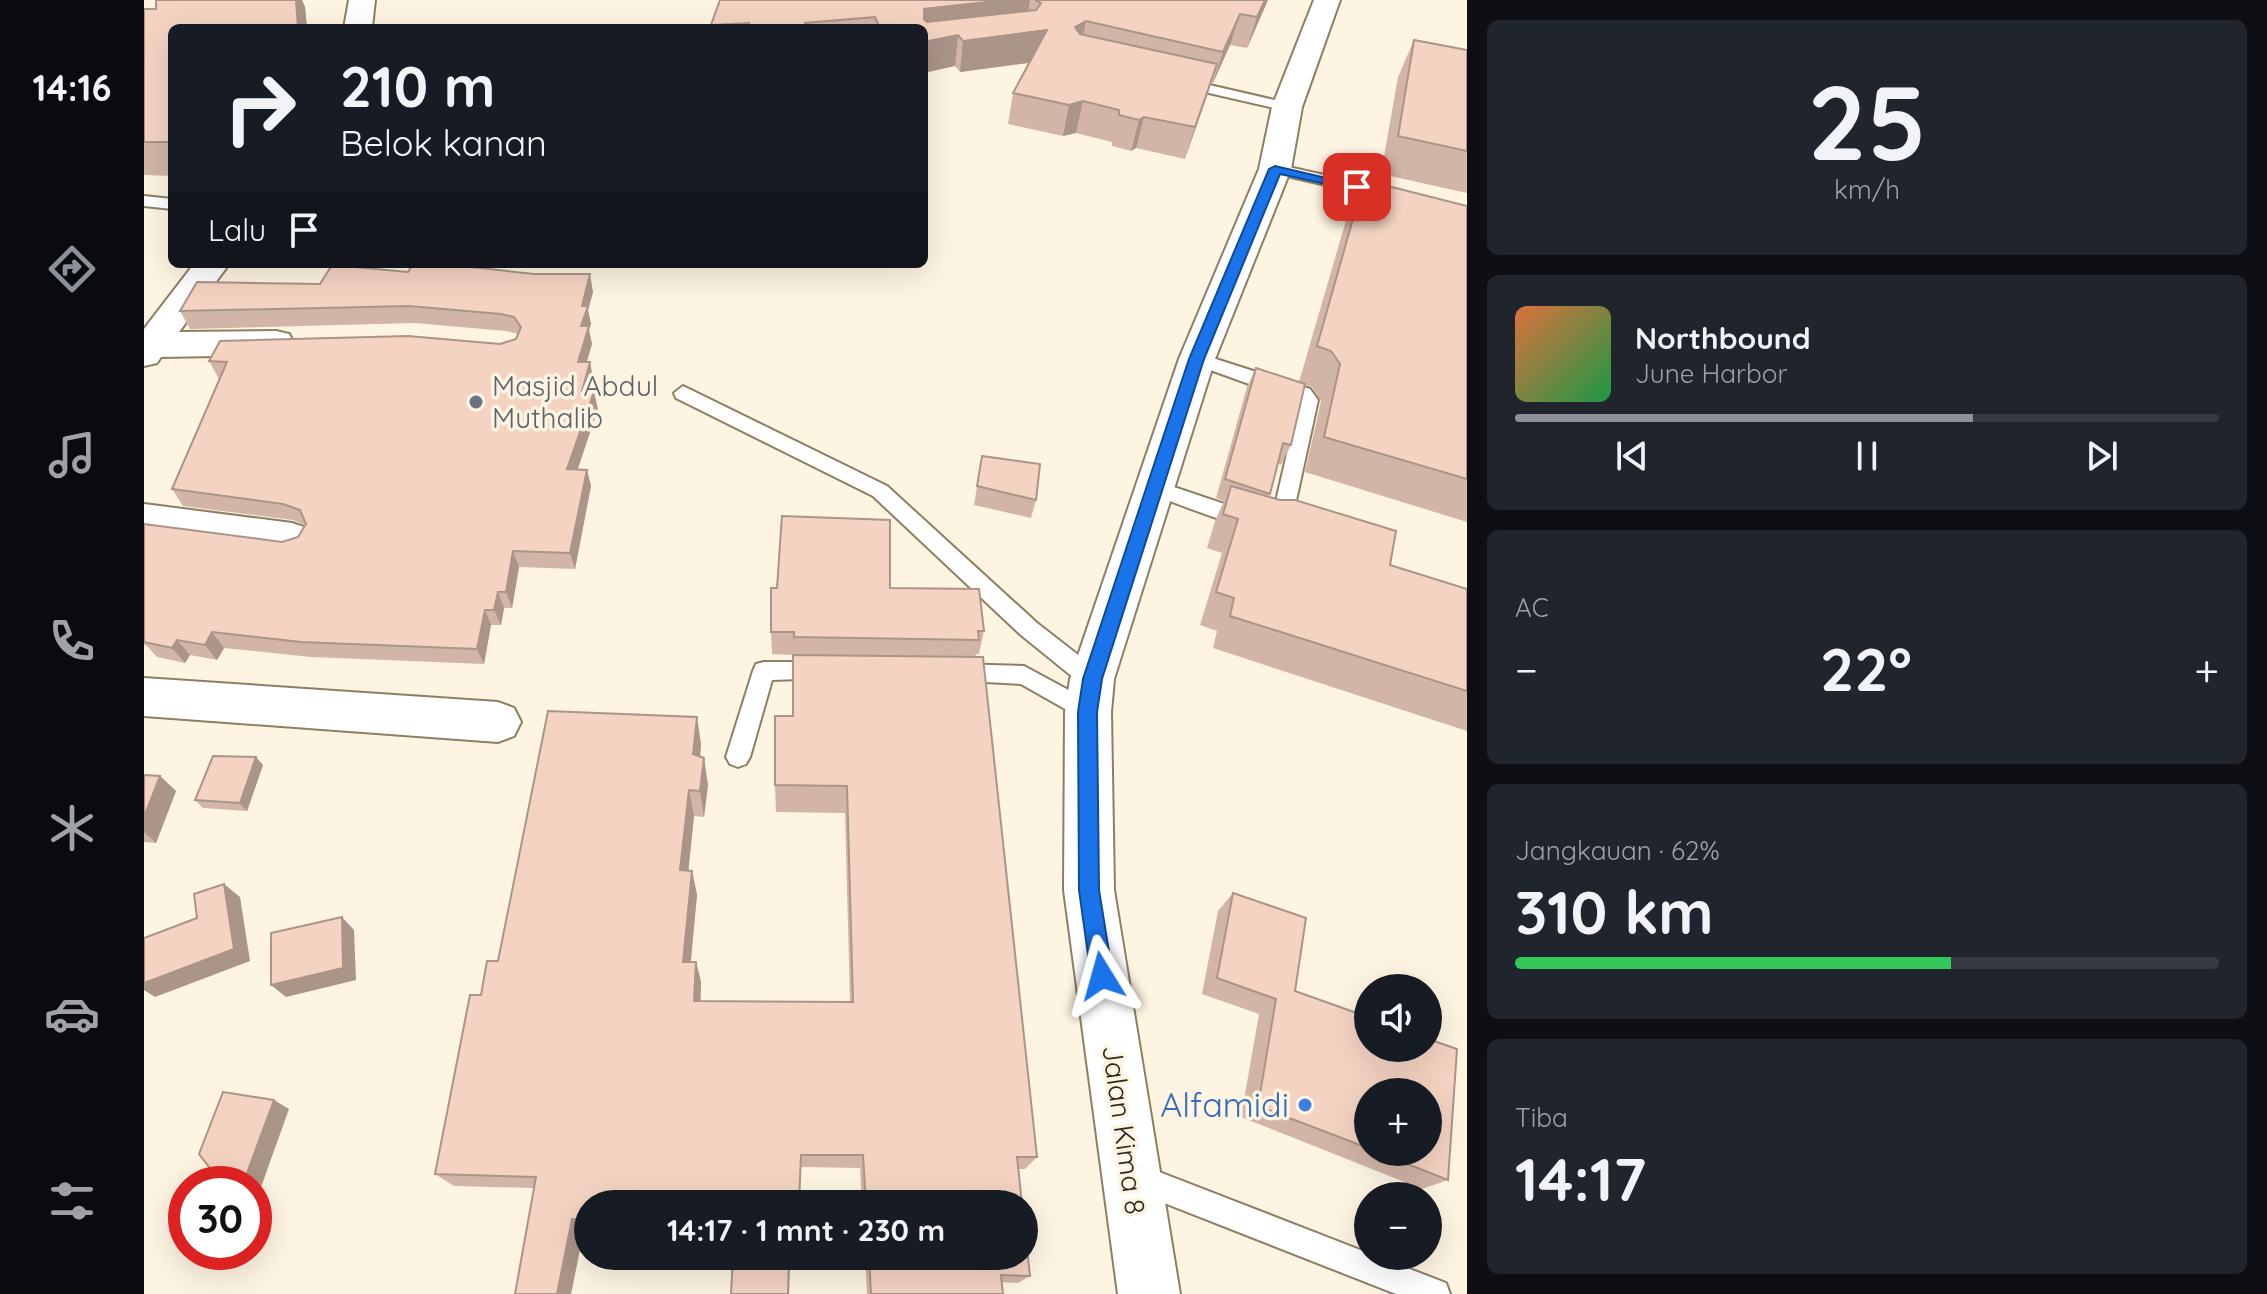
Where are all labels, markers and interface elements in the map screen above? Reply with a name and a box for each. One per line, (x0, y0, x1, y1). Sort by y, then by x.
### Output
text: 210 m (340, 51, 495, 121)
icon: right (208, 56, 312, 160)
text: 25 (1807, 56, 1927, 186)
text: 14:16 (33, 65, 111, 110)
text: Belok kanan (340, 120, 547, 165)
pin (1323, 153, 1391, 221)
icon: arrive (1335, 165, 1379, 209)
text: km/h (1834, 173, 1900, 206)
icon: arrive (282, 208, 326, 252)
text: Lalu (208, 211, 266, 249)
icon: directions (44, 241, 100, 297)
text: Northbound (1635, 319, 1811, 357)
text: June Harbor (1635, 357, 1787, 390)
place label: Masjid Abdul Muthalib (492, 368, 658, 435)
marker: Masjid Abdul Muthalib (467, 393, 485, 411)
icon: music (44, 427, 100, 483)
icon: previous (1610, 434, 1654, 478)
icon: pause (1845, 434, 1889, 478)
icon: next (2080, 434, 2124, 478)
text: AC (1515, 591, 1549, 624)
icon: phone (44, 613, 100, 669)
text: 22° (1820, 631, 1912, 706)
text: − (1515, 642, 1538, 697)
text: + (2194, 642, 2219, 697)
icon: climate (44, 800, 100, 856)
text: Jangkauan · 62% (1515, 834, 1720, 867)
text: 310 km (1515, 874, 1714, 949)
position arrow (1060, 934, 1144, 1018)
map controls (1354, 974, 1442, 1270)
button: sound (1354, 974, 1442, 1062)
icon: car (44, 986, 100, 1042)
street label: Jalan Kima 8 (1095, 1043, 1154, 1217)
button: + (1354, 1078, 1442, 1166)
place label: Alfamidi (1160, 1083, 1289, 1126)
marker: Alfamidi (1296, 1096, 1314, 1114)
text: Tiba (1515, 1101, 1568, 1134)
text: 14:17 (1515, 1141, 1646, 1216)
speed limit sign: 30 (168, 1166, 272, 1270)
icon: filters (44, 1173, 100, 1229)
button: − (1354, 1182, 1442, 1270)
text: 14:17 · 1 mnt · 230 m (667, 1211, 945, 1249)

